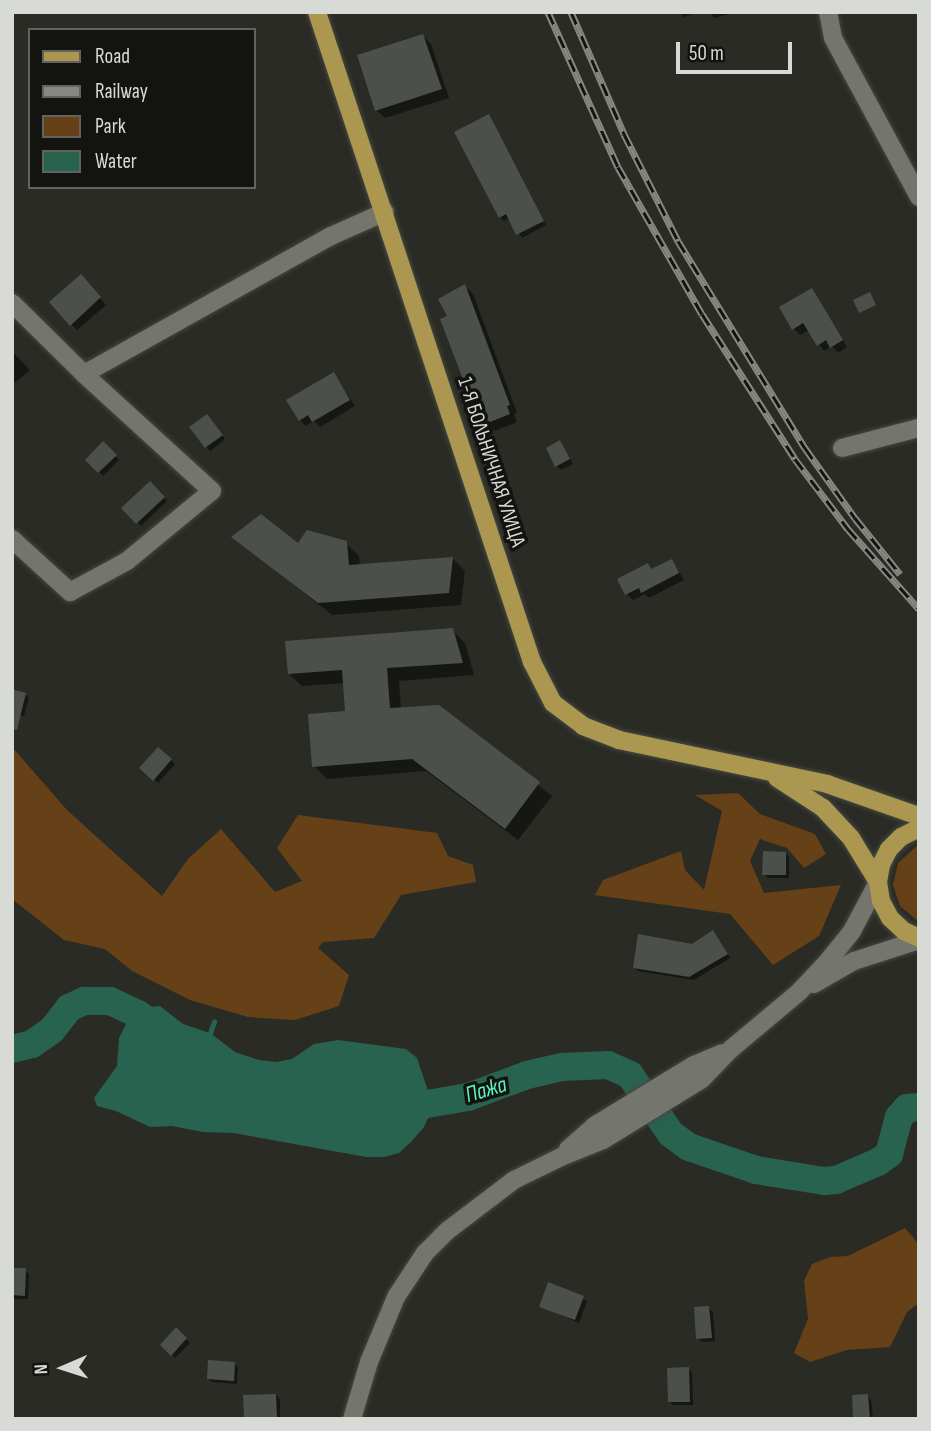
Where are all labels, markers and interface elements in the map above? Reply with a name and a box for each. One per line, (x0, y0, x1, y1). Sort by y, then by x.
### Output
legend (28, 28, 256, 189)
scale bar (679, 28, 794, 72)
text: 50 m (689, 41, 724, 66)
text: Road (95, 44, 130, 69)
text: Railway (95, 79, 148, 104)
text: Park (95, 114, 126, 139)
text: Water (95, 149, 137, 174)
street label: 1-Я БОЛЬНИЧНАЯ УЛИЦА (452, 374, 530, 550)
water label: Пажа (462, 1071, 510, 1109)
north arrow (28, 1333, 98, 1403)
text: N (30, 1363, 53, 1375)

